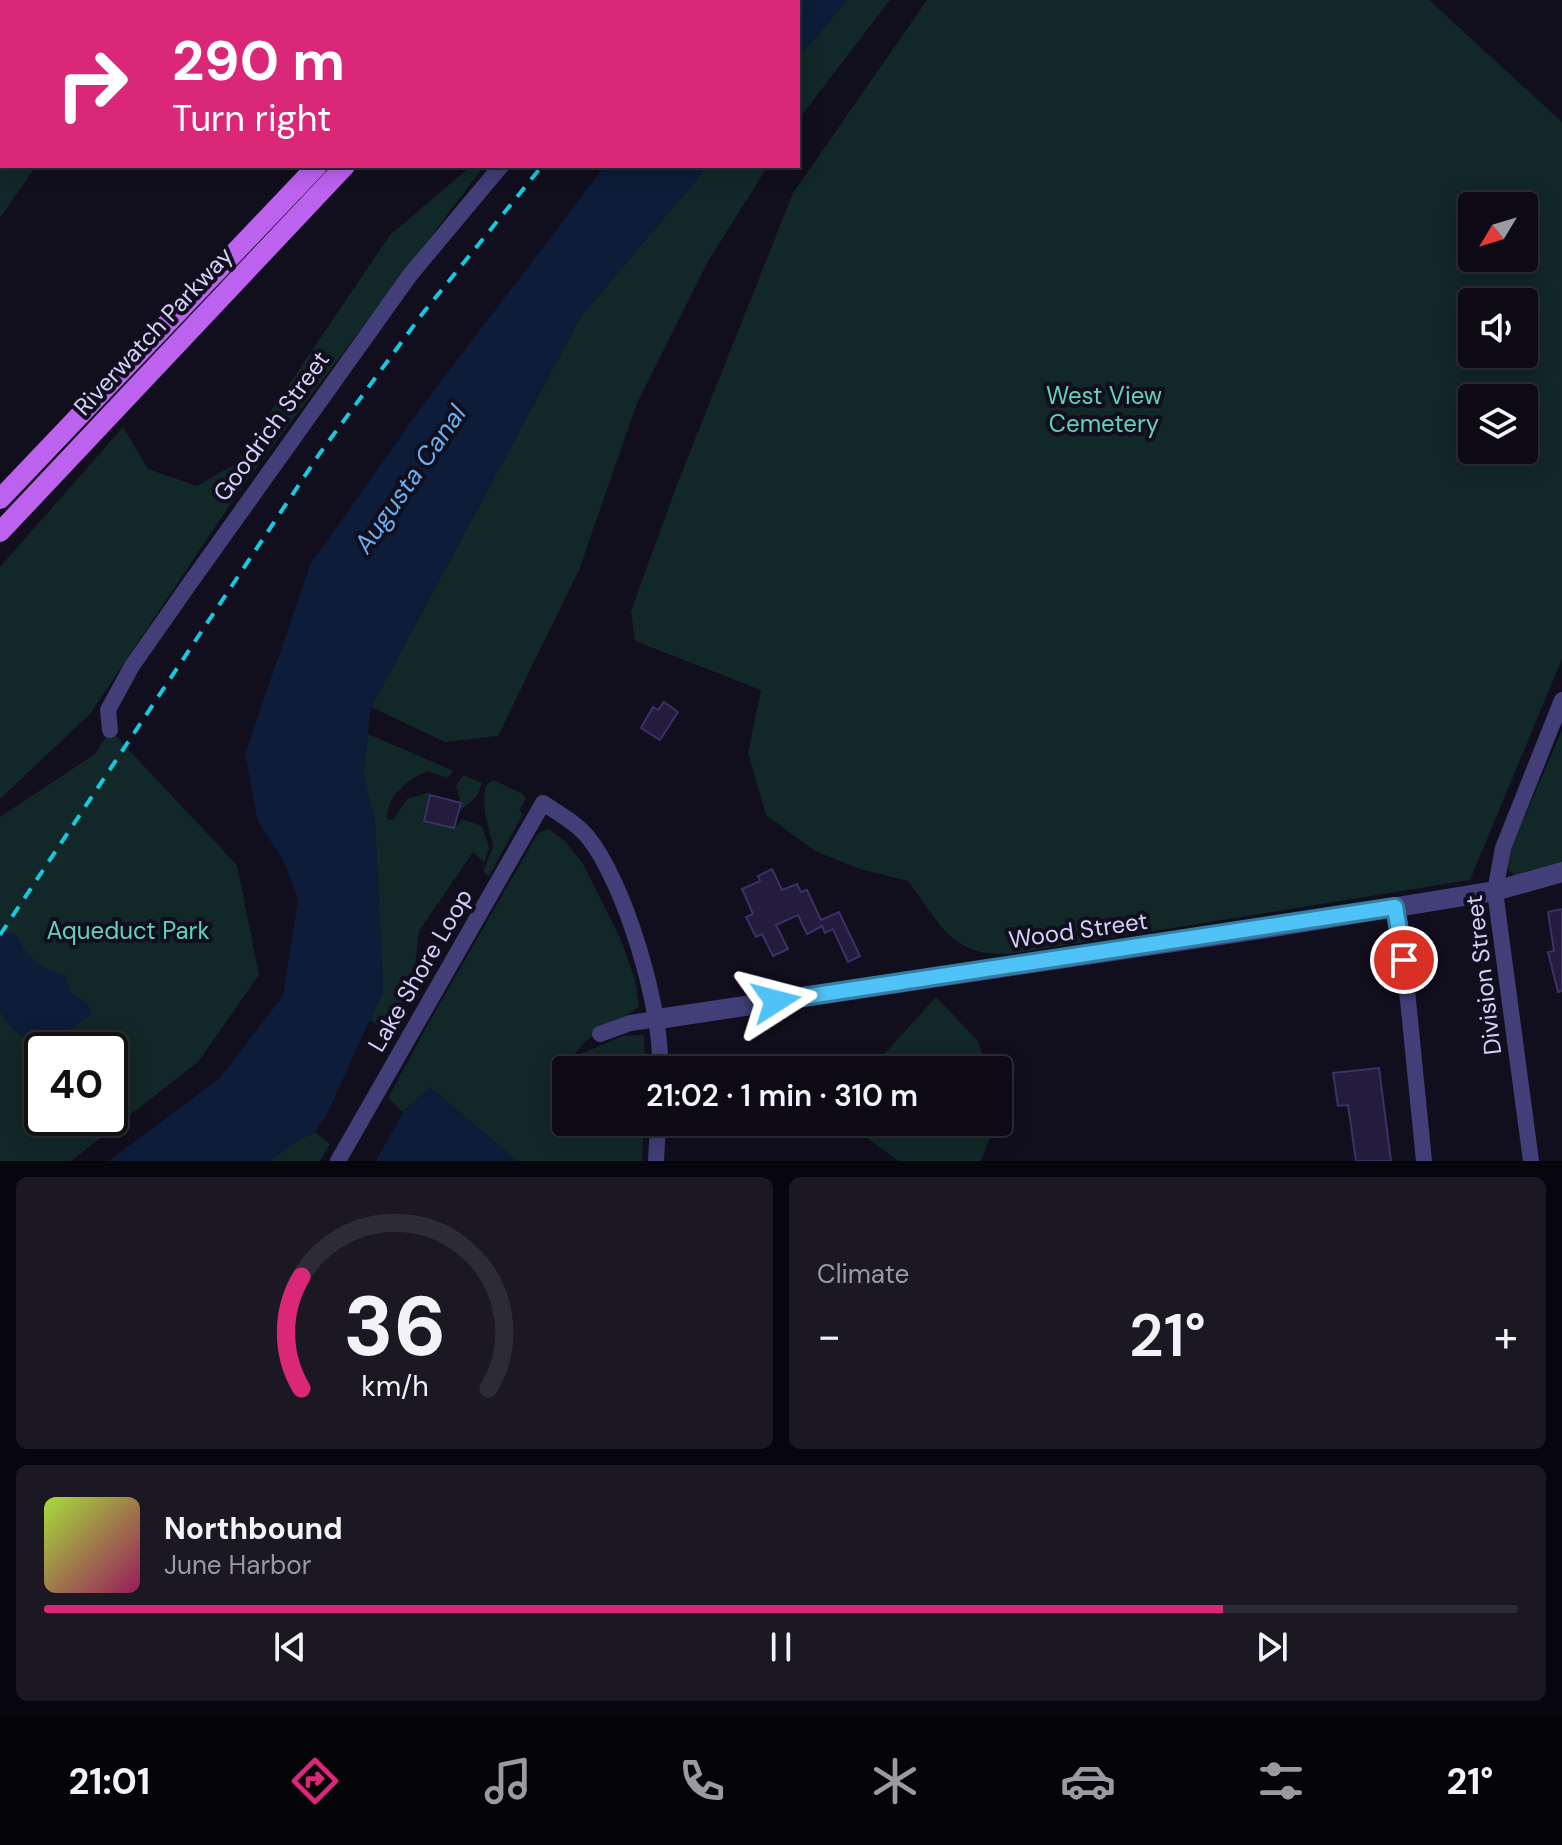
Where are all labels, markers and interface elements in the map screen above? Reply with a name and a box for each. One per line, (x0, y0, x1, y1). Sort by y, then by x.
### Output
text: 290 m (172, 24, 345, 97)
icon: right (40, 32, 144, 136)
text: Turn right (172, 95, 331, 142)
north arrow (1458, 192, 1538, 272)
map controls (1458, 192, 1538, 464)
street label: Riverwatch Parkway (67, 240, 239, 422)
button: sound (1458, 288, 1538, 368)
street label: Goodrich Street (206, 345, 336, 507)
park label: West View Cemetery (1046, 380, 1162, 439)
button: layers (1458, 384, 1538, 464)
water label: Augusta Canal (346, 397, 474, 561)
street label: Lake Shore Loop (361, 883, 479, 1057)
street label: Division Street (1458, 893, 1508, 1057)
street label: Wood Street (1007, 905, 1149, 955)
park label: Aqueduct Park (46, 915, 210, 946)
pin (1370, 926, 1438, 994)
icon: arrive (1382, 938, 1426, 982)
position arrow (734, 959, 818, 1043)
speed limit sign: 40 (24, 1032, 128, 1136)
text: 21:02 · 1 min · 310 m (646, 1076, 918, 1115)
text: Climate (817, 1257, 909, 1291)
text: 36 (343, 1272, 446, 1381)
text: 21° (1129, 1296, 1206, 1375)
text: − (817, 1307, 841, 1365)
text: + (1494, 1307, 1518, 1365)
text: km/h (361, 1368, 428, 1405)
text: Northbound (164, 1509, 343, 1548)
text: June Harbor (164, 1548, 311, 1582)
icon: previous (268, 1625, 312, 1669)
icon: pause (759, 1625, 803, 1669)
icon: next (1250, 1625, 1294, 1669)
icon: directions (287, 1753, 343, 1809)
icon: music (480, 1753, 536, 1809)
icon: phone (674, 1753, 730, 1809)
icon: climate (867, 1753, 923, 1809)
icon: car (1060, 1753, 1116, 1809)
icon: filters (1253, 1753, 1309, 1809)
text: 21:01 (69, 1758, 150, 1805)
text: 21° (1446, 1758, 1493, 1805)

